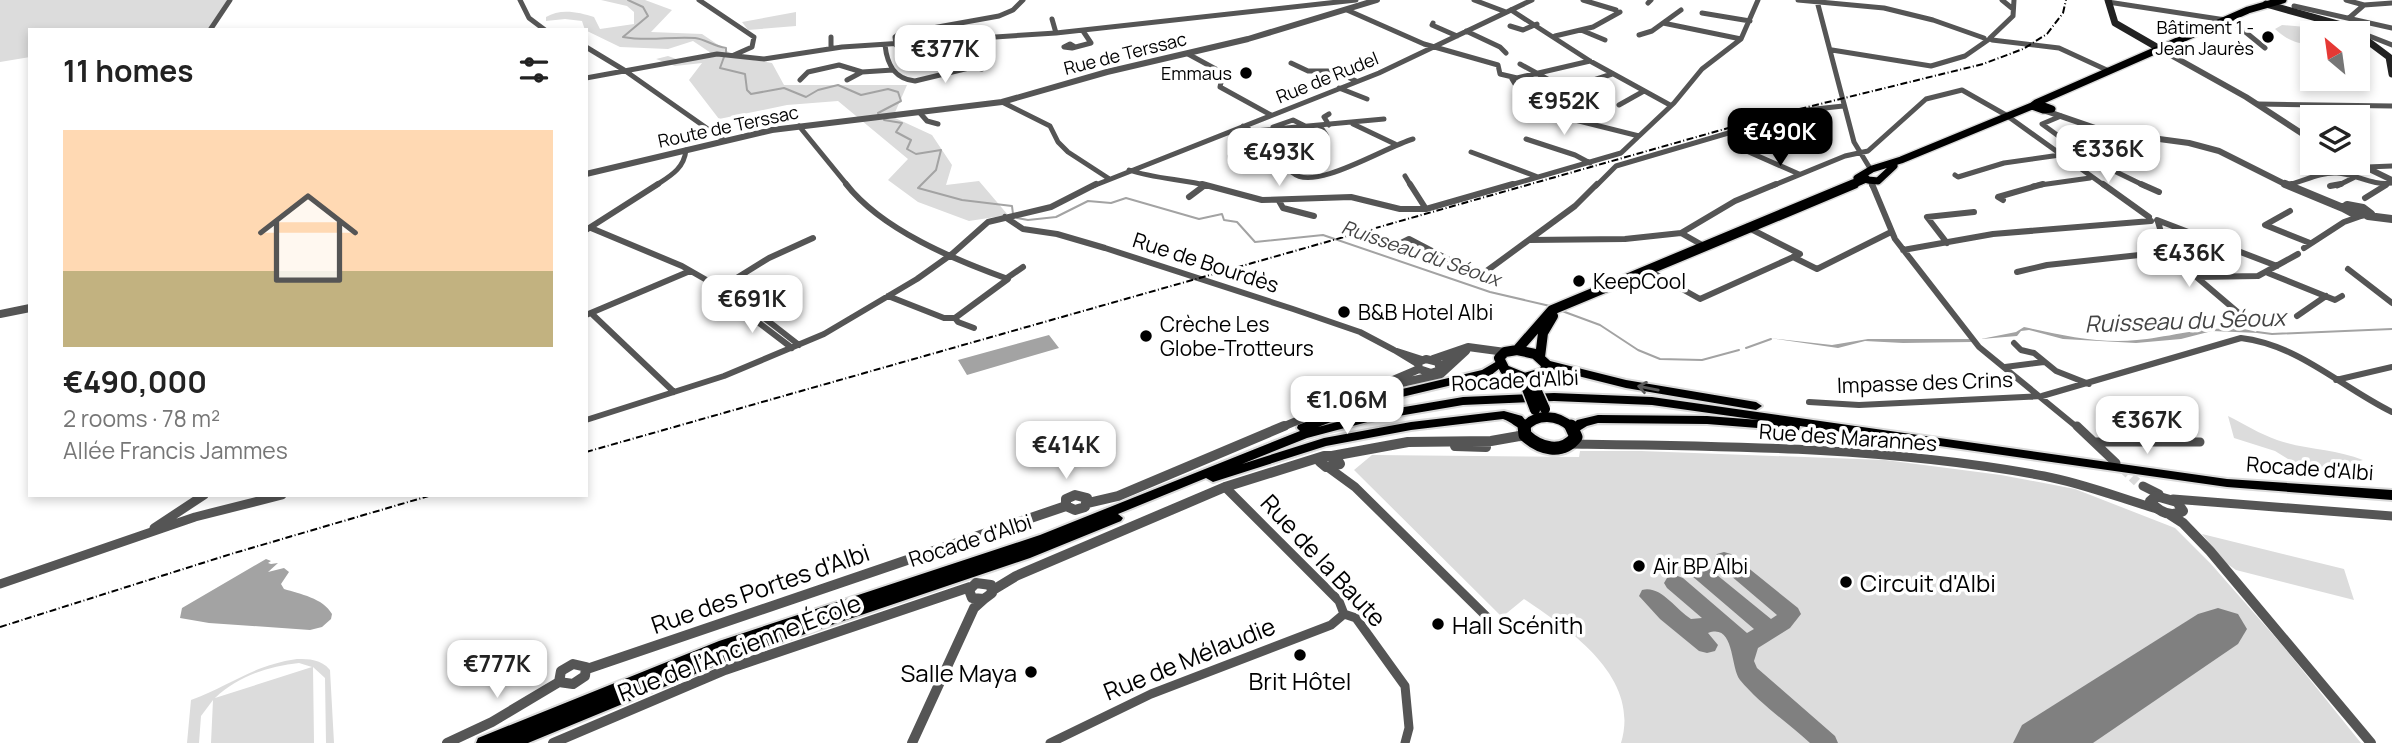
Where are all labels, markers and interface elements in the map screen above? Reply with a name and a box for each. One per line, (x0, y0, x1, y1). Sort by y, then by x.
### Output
place label: Bâtiment 1 - Jean Jaurès (2156, 15, 2254, 60)
north arrow (2300, 21, 2370, 91)
map controls (2300, 21, 2370, 175)
pin: €377K (896, 25, 994, 85)
street label: Rue de Terssac (1061, 26, 1189, 80)
marker: Bâtiment 1 - Jean Jaurès (2260, 29, 2276, 45)
text: €377K (911, 32, 979, 64)
street label: Rue de Rudel (1272, 46, 1382, 108)
text: 11 homes (63, 50, 194, 91)
icon: filters (515, 51, 553, 89)
place label: Emmaus (1161, 61, 1232, 85)
marker: Emmaus (1238, 65, 1254, 81)
pin: €952K (1515, 78, 1613, 137)
text: €952K (1528, 84, 1600, 116)
street label: Route de Terssac (655, 99, 801, 153)
button: layers (2300, 105, 2370, 175)
pin: €490K (1731, 108, 1829, 168)
text: €490K (1744, 115, 1816, 147)
pin: €336K (2059, 125, 2157, 185)
pin: €493K (1230, 128, 1328, 188)
text: €336K (2072, 132, 2144, 164)
text: €493K (1243, 135, 1315, 167)
icon: home (245, 175, 371, 301)
water label: Ruisseau du Séoux (1338, 214, 1506, 293)
street label: Rue de Bourdès (1129, 225, 1283, 299)
pin: €436K (2140, 230, 2238, 289)
text: €436K (2153, 236, 2225, 268)
place label: KeepCool (1593, 267, 1686, 295)
marker: KeepCool (1571, 273, 1587, 289)
pin: €691K (703, 276, 801, 335)
text: €691K (718, 282, 786, 314)
place label: B&B Hotel Albi (1358, 298, 1493, 326)
water label: Ruisseau du Séoux (2084, 300, 2289, 339)
marker: B&B Hotel Albi (1336, 304, 1352, 320)
place label: Crèche Les Globe-Trotteurs (1160, 310, 1314, 362)
marker: Crèche Les Globe-Trotteurs (1138, 328, 1154, 344)
text: €490,000 (63, 361, 207, 402)
street label: Rocade d'Albi (1450, 363, 1580, 397)
street label: Impasse des Crins (1836, 365, 2014, 399)
pin: €1.06M (1290, 376, 1404, 436)
one-way arrow (1637, 380, 1660, 394)
text: €1.06M (1307, 383, 1387, 415)
pin: €367K (2098, 396, 2196, 456)
text: 2 rooms · 78 m² (63, 402, 220, 434)
text: €367K (2112, 403, 2182, 435)
street label: Rue des Marannes (1758, 417, 1938, 457)
pin: €414K (1017, 421, 1115, 481)
text: €414K (1032, 428, 1100, 460)
text: Allée Francis Jammes (63, 434, 288, 466)
street label: Rocade d'Albi (2245, 450, 2375, 486)
street label: Rue de la Baute (1254, 486, 1394, 634)
street label: Rocade d'Albi (905, 507, 1035, 573)
street label: Rue des Portes d'Albi (646, 535, 874, 641)
place label: Air BP Albi (1653, 552, 1748, 580)
marker: Air BP Albi (1631, 558, 1647, 574)
place label: Circuit d'Albi (1860, 566, 1996, 599)
marker: Circuit d'Albi (1838, 574, 1854, 590)
street label: Rue de l’Ancienne École (613, 585, 865, 709)
place label: Hall Scénith (1452, 608, 1583, 641)
street label: Rue de Mélaudie (1098, 609, 1280, 707)
marker: Hall Scénith (1430, 616, 1446, 632)
pin: €777K (448, 640, 546, 700)
text: €777K (463, 647, 531, 679)
marker: Brit Hôtel (1292, 647, 1308, 663)
place label: Salle Maya (901, 656, 1017, 689)
marker: Salle Maya (1023, 664, 1039, 680)
place label: Brit Hôtel (1249, 664, 1351, 697)

